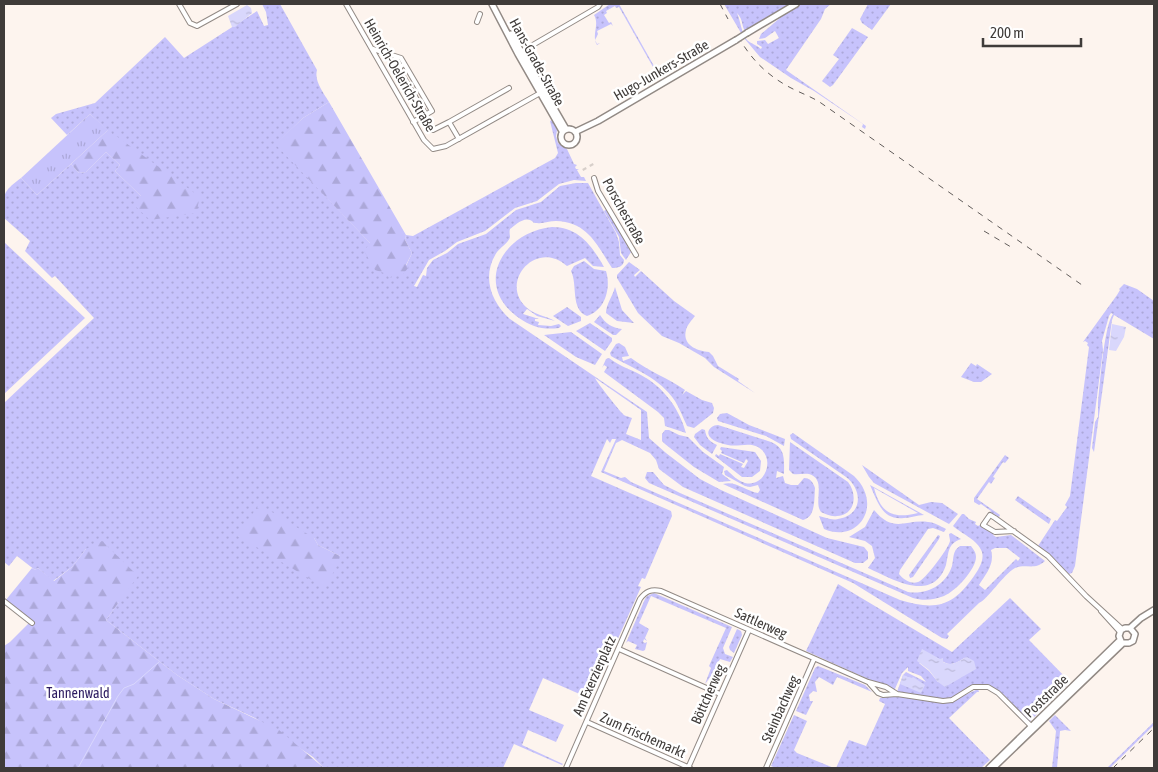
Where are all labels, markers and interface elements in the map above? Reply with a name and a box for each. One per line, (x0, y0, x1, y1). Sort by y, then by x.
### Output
scale bar (983, 15, 1080, 47)
street label: Heinrich-Oelerich-Straße (361, 16, 439, 134)
street label: Hans-Grade-Straße (506, 16, 568, 108)
text: 200 m (990, 24, 1024, 41)
street label: Hugo-Junkers-Straße (611, 36, 711, 104)
street label: Porschestraße (599, 175, 649, 247)
street label: Sattlerweg (733, 604, 789, 642)
street label: Am Exerzierplatz (569, 634, 619, 718)
street label: Böttcherweg (688, 661, 728, 727)
street label: Poststraße (1021, 671, 1071, 721)
street label: Steinbachweg (758, 673, 802, 745)
park label: Tannenwald (46, 685, 110, 701)
street label: Zum Frischemarkt (598, 709, 688, 761)

